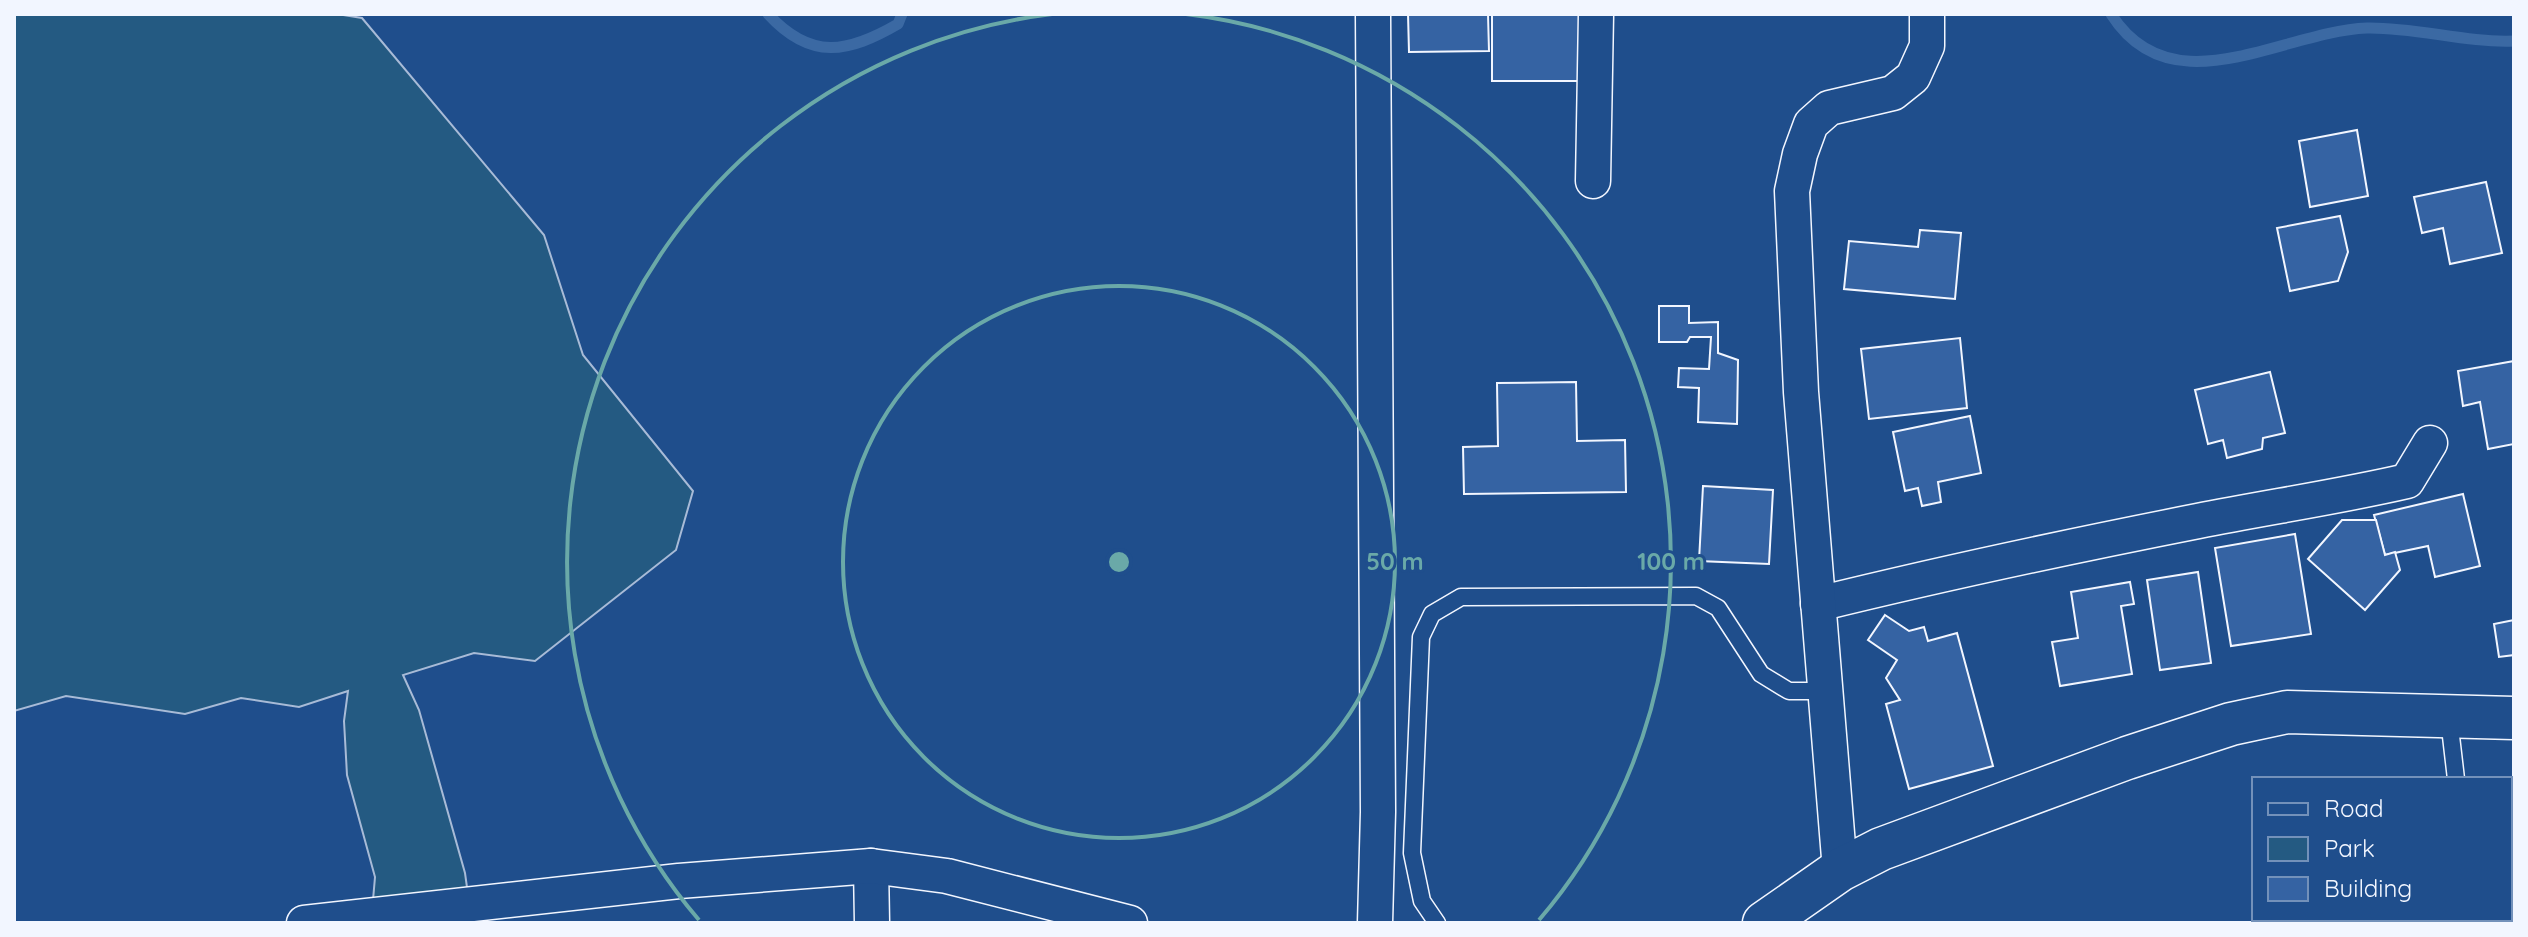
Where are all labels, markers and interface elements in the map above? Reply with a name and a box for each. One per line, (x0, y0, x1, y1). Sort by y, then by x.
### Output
text: 50 m (1366, 546, 1424, 576)
text: 100 m (1637, 546, 1705, 576)
centre of rings (1105, 548, 1133, 576)
legend (2252, 777, 2512, 921)
text: Road (2324, 793, 2384, 823)
text: Park (2324, 833, 2375, 863)
text: Building (2324, 873, 2412, 903)

